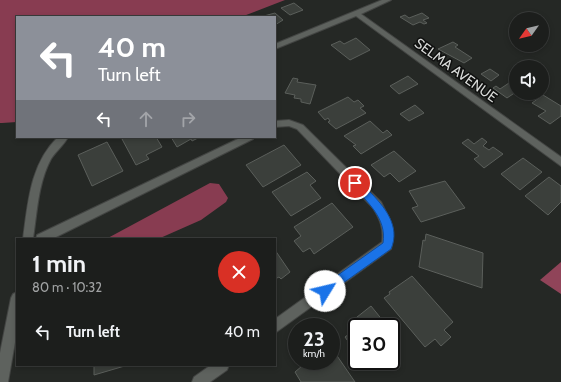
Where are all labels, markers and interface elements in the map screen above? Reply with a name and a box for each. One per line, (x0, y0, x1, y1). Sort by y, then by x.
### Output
north arrow (509, 12, 549, 52)
map controls (509, 12, 549, 100)
text: 40 m (98, 30, 166, 64)
icon: left (32, 32, 84, 84)
street label: SELMA AVENUE (411, 34, 501, 106)
button: sound (509, 60, 549, 100)
text: Turn left (98, 64, 161, 86)
icon: left (93, 108, 115, 130)
icon: ahead (135, 108, 157, 130)
icon: right (177, 108, 199, 130)
pin (338, 166, 372, 200)
icon: arrive (344, 172, 366, 194)
text: 1 min (32, 249, 86, 278)
button: close (218, 251, 260, 293)
position arrow (304, 270, 346, 312)
text: 80 m · 10:32 (32, 279, 102, 295)
speed limit sign: 30 (348, 318, 400, 370)
icon: left (32, 321, 54, 343)
text: Turn left (66, 323, 120, 341)
text: 40 m (224, 323, 260, 341)
text: 23 (303, 327, 325, 351)
text: km/h (303, 347, 325, 360)

